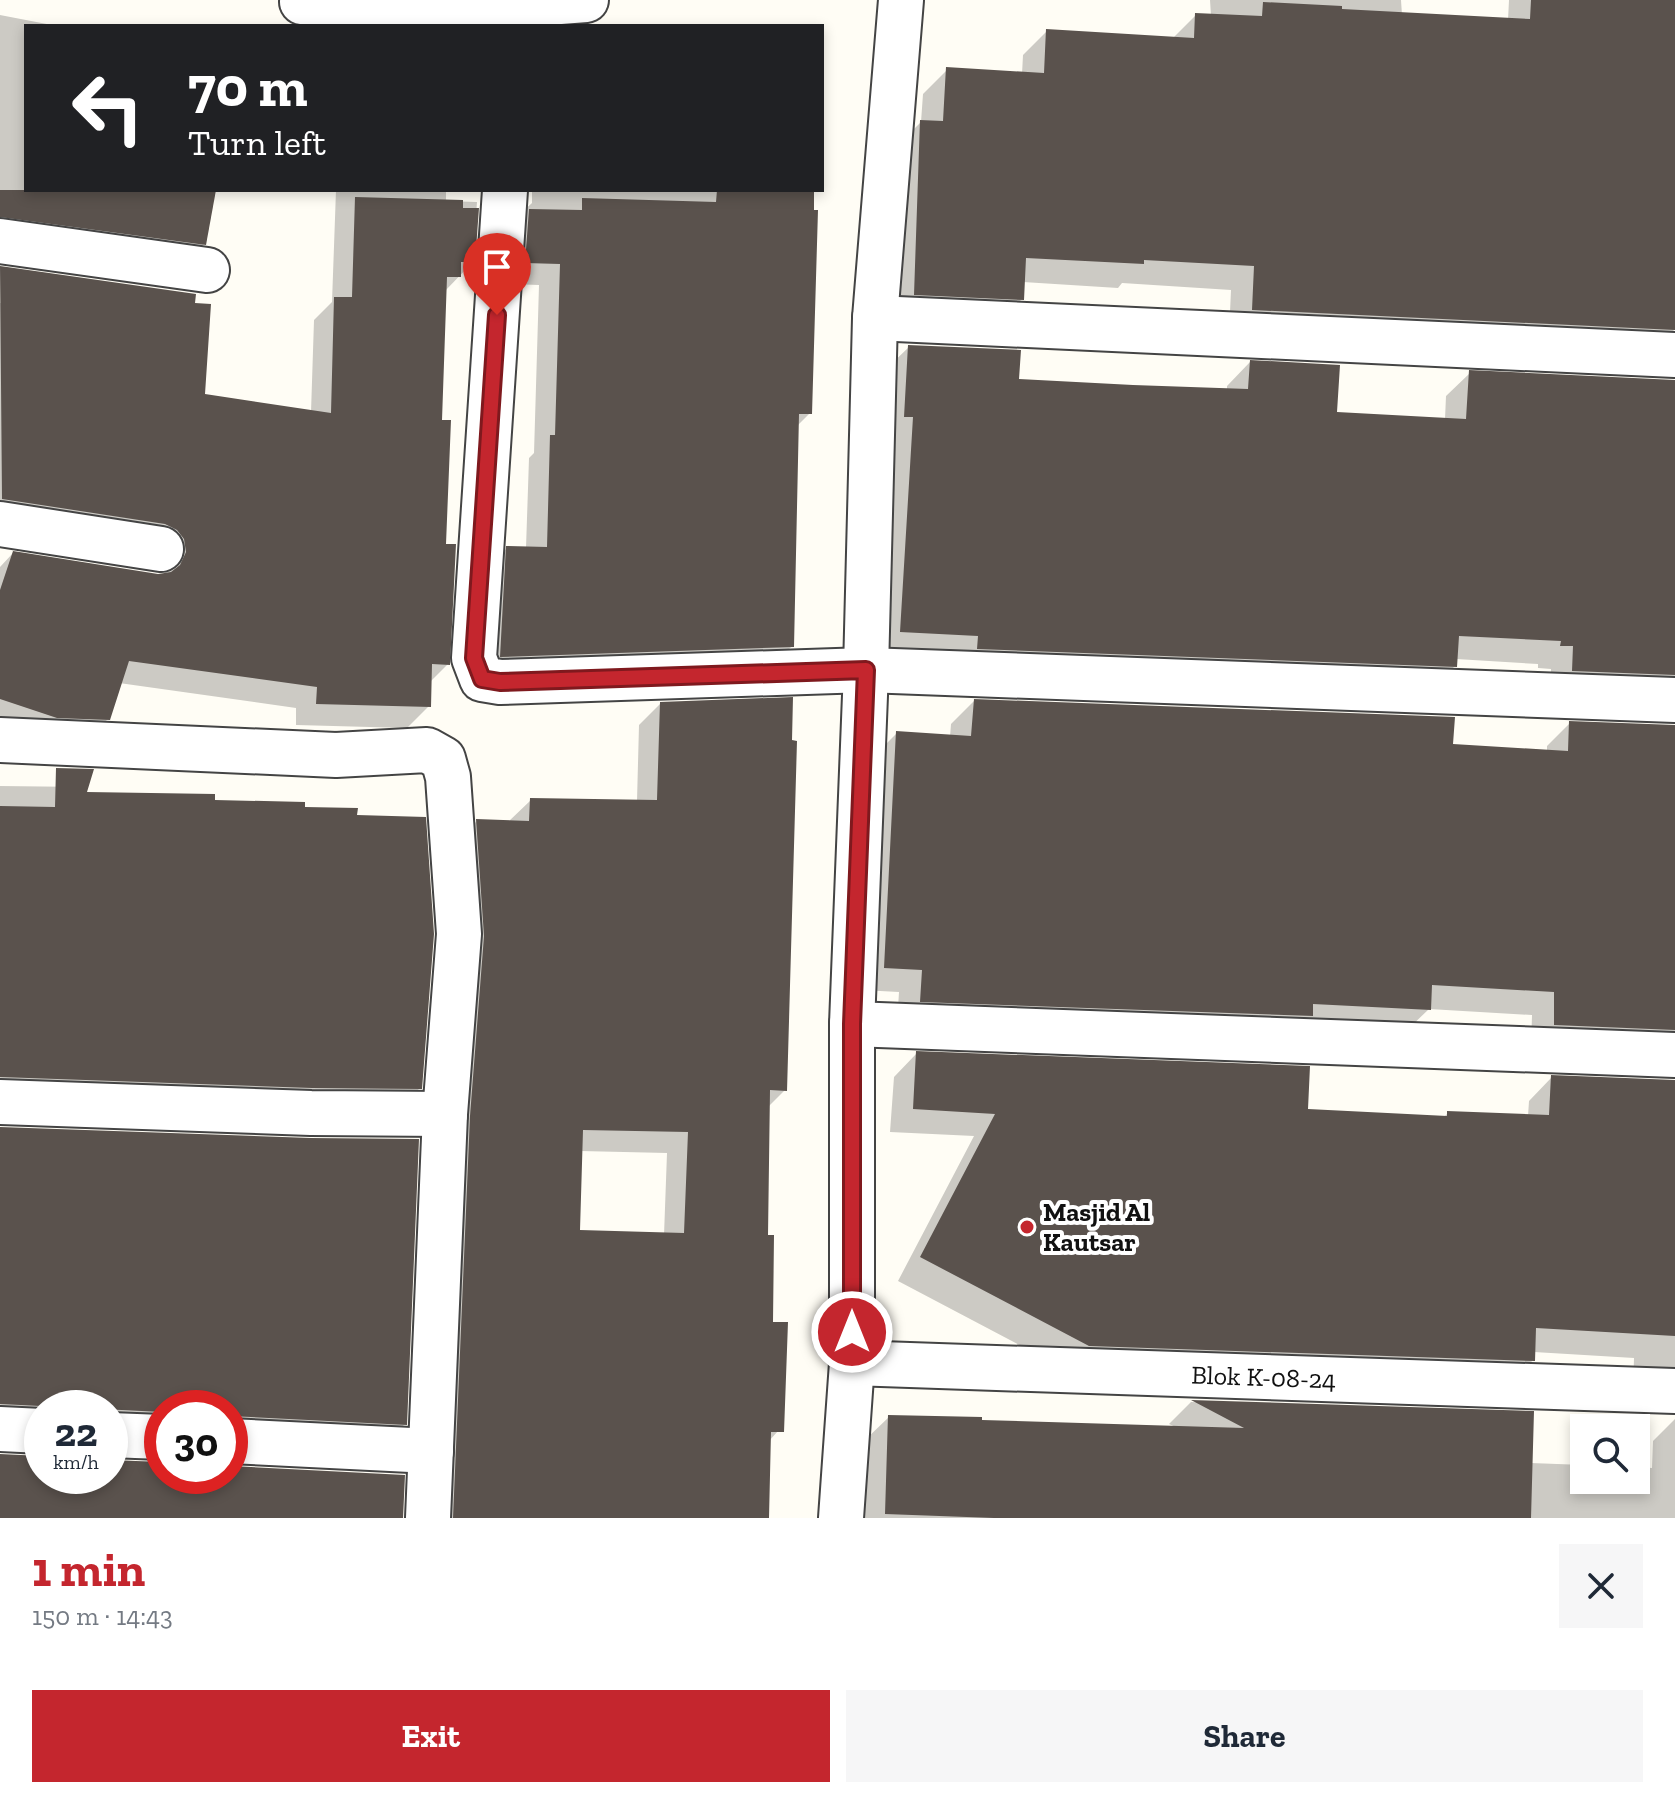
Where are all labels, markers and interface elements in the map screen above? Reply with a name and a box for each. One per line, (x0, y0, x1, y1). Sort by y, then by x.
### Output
text: 70 m (188, 53, 308, 120)
icon: left (56, 56, 160, 160)
text: Turn left (188, 121, 326, 164)
pin (463, 233, 531, 315)
icon: arrive (475, 245, 519, 289)
place label: Masjid Al Kautsar (1043, 1196, 1150, 1258)
marker: Masjid Al Kautsar (1018, 1218, 1036, 1236)
position arrow (810, 1290, 894, 1374)
street label: Blok K-08-24 (1191, 1359, 1337, 1395)
speed limit sign: 30 (144, 1390, 248, 1494)
text: 22 (55, 1408, 97, 1456)
map controls (1570, 1414, 1650, 1494)
button: search (1570, 1414, 1650, 1494)
text: km/h (53, 1450, 99, 1474)
text: 1 min (32, 1541, 145, 1598)
button: close (1559, 1544, 1643, 1628)
text: 150 m · 14:43 (32, 1600, 173, 1632)
button: Exit (32, 1690, 830, 1782)
button: Share (846, 1690, 1643, 1782)

